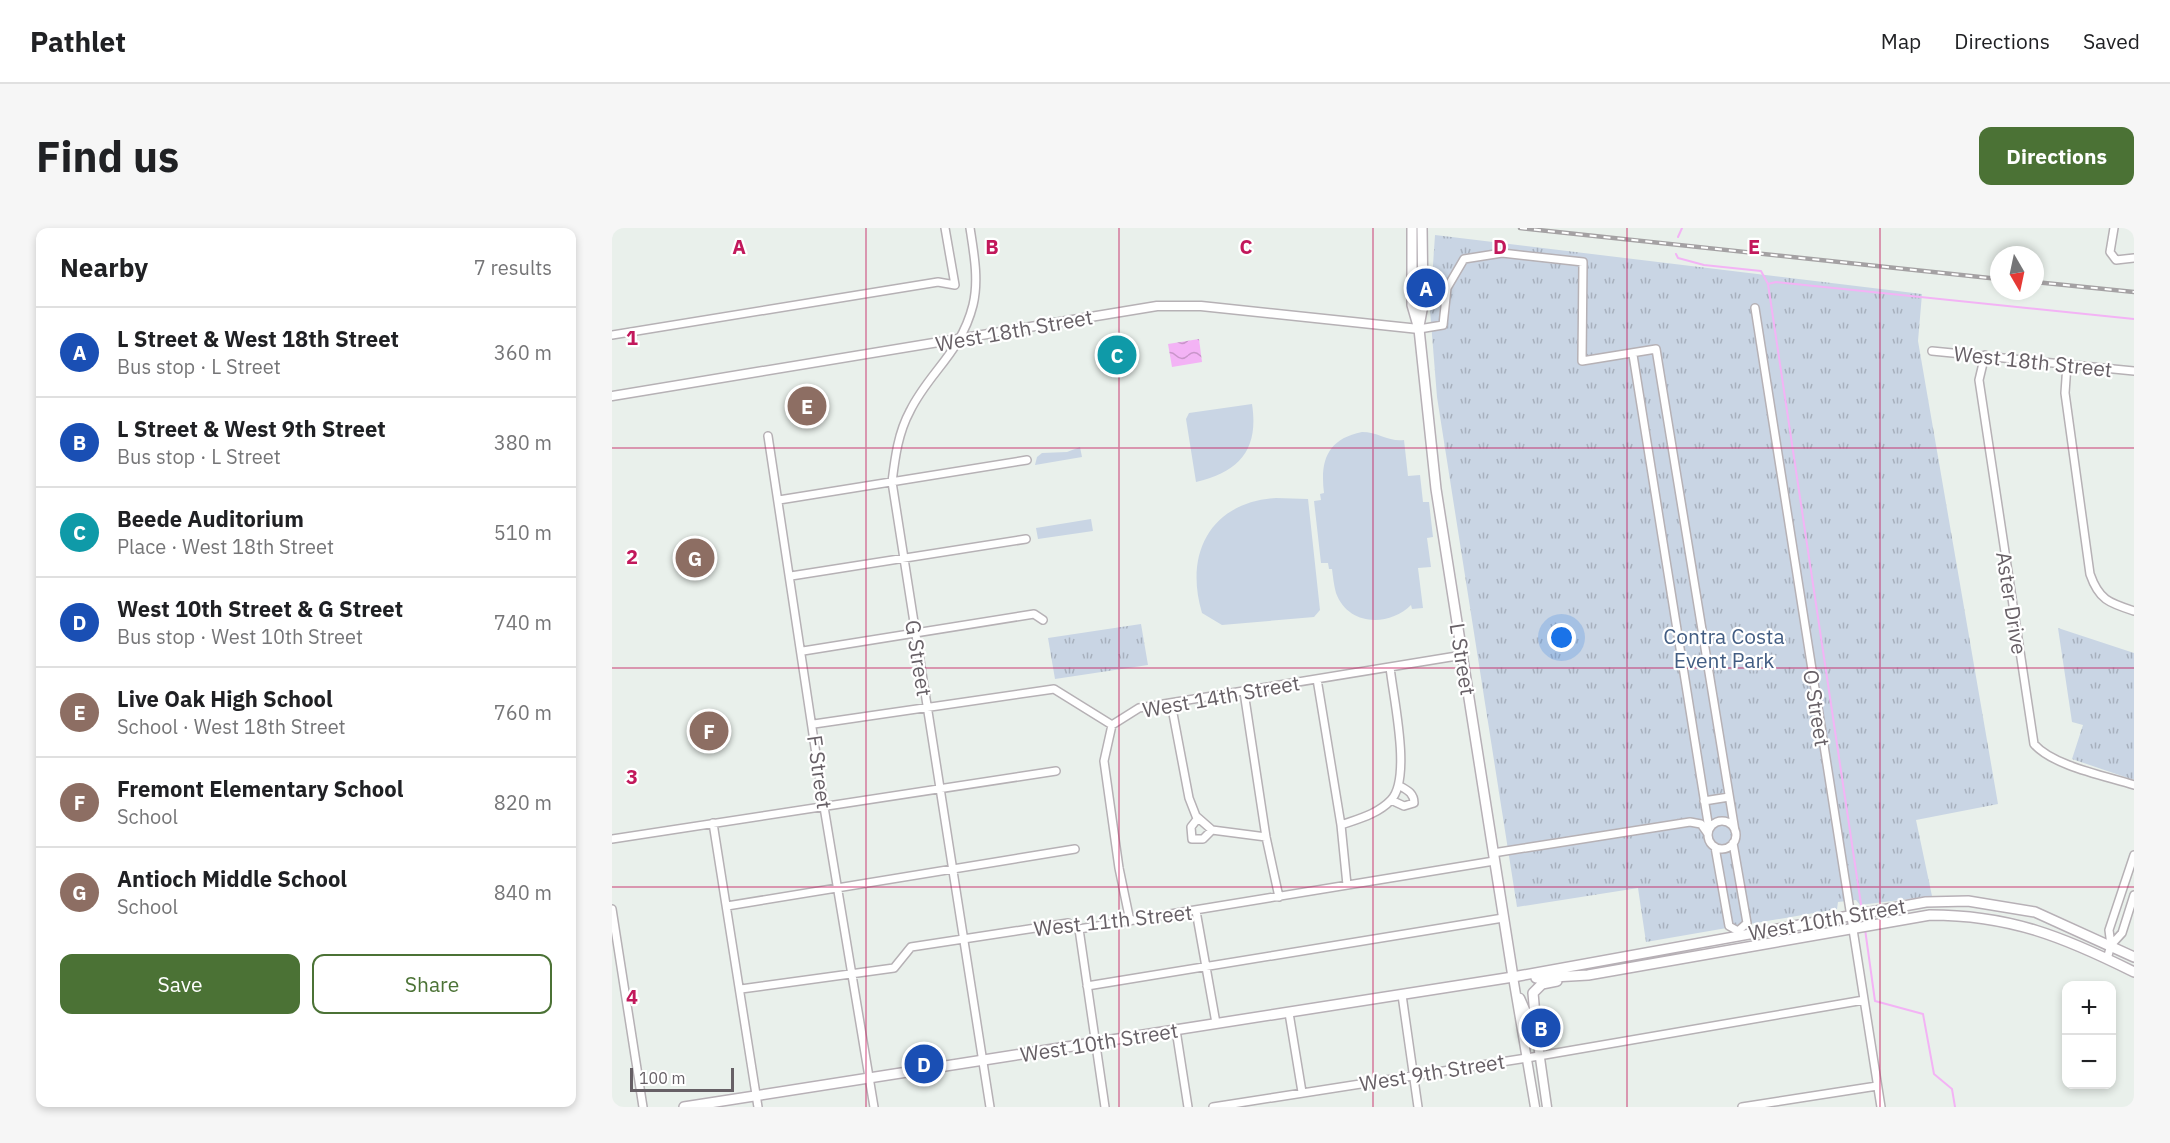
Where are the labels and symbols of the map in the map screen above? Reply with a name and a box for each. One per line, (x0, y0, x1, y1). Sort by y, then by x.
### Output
text: A (732, 233, 746, 260)
text: B (985, 233, 999, 260)
text: C (1239, 233, 1253, 260)
text: D (1493, 233, 1507, 260)
text: E (1748, 233, 1760, 260)
north arrow (1990, 246, 2044, 300)
pin: A (1406, 266, 1446, 310)
street label: West 18th Street (933, 302, 1095, 358)
text: 1 (626, 324, 638, 351)
pin: C (1098, 332, 1136, 378)
street label: West 18th Street (1952, 339, 2114, 383)
pin: E (788, 384, 826, 429)
pin: G (676, 536, 715, 580)
text: 2 (626, 543, 638, 570)
street label: Aster Drive (1990, 550, 2034, 656)
street label: G Street (899, 618, 939, 698)
street label: L Street (1443, 621, 1483, 697)
park label: Contra Costa Event Park (1663, 622, 1785, 674)
your location (1547, 623, 1576, 652)
street label: West 14th Street (1140, 668, 1302, 724)
street label: O Street (1797, 668, 1837, 748)
pin: F (690, 708, 728, 754)
street label: F Street (801, 733, 839, 811)
text: 3 (626, 763, 638, 790)
street label: West 10th Street (1746, 891, 1908, 947)
street label: West 11th Street (1032, 898, 1194, 942)
text: 4 (626, 983, 638, 1010)
pin: B (1522, 1006, 1560, 1050)
street label: West 10th Street (1018, 1016, 1180, 1068)
pin: D (904, 1042, 944, 1086)
street label: West 9th Street (1357, 1047, 1507, 1097)
scale bar (630, 1065, 734, 1092)

